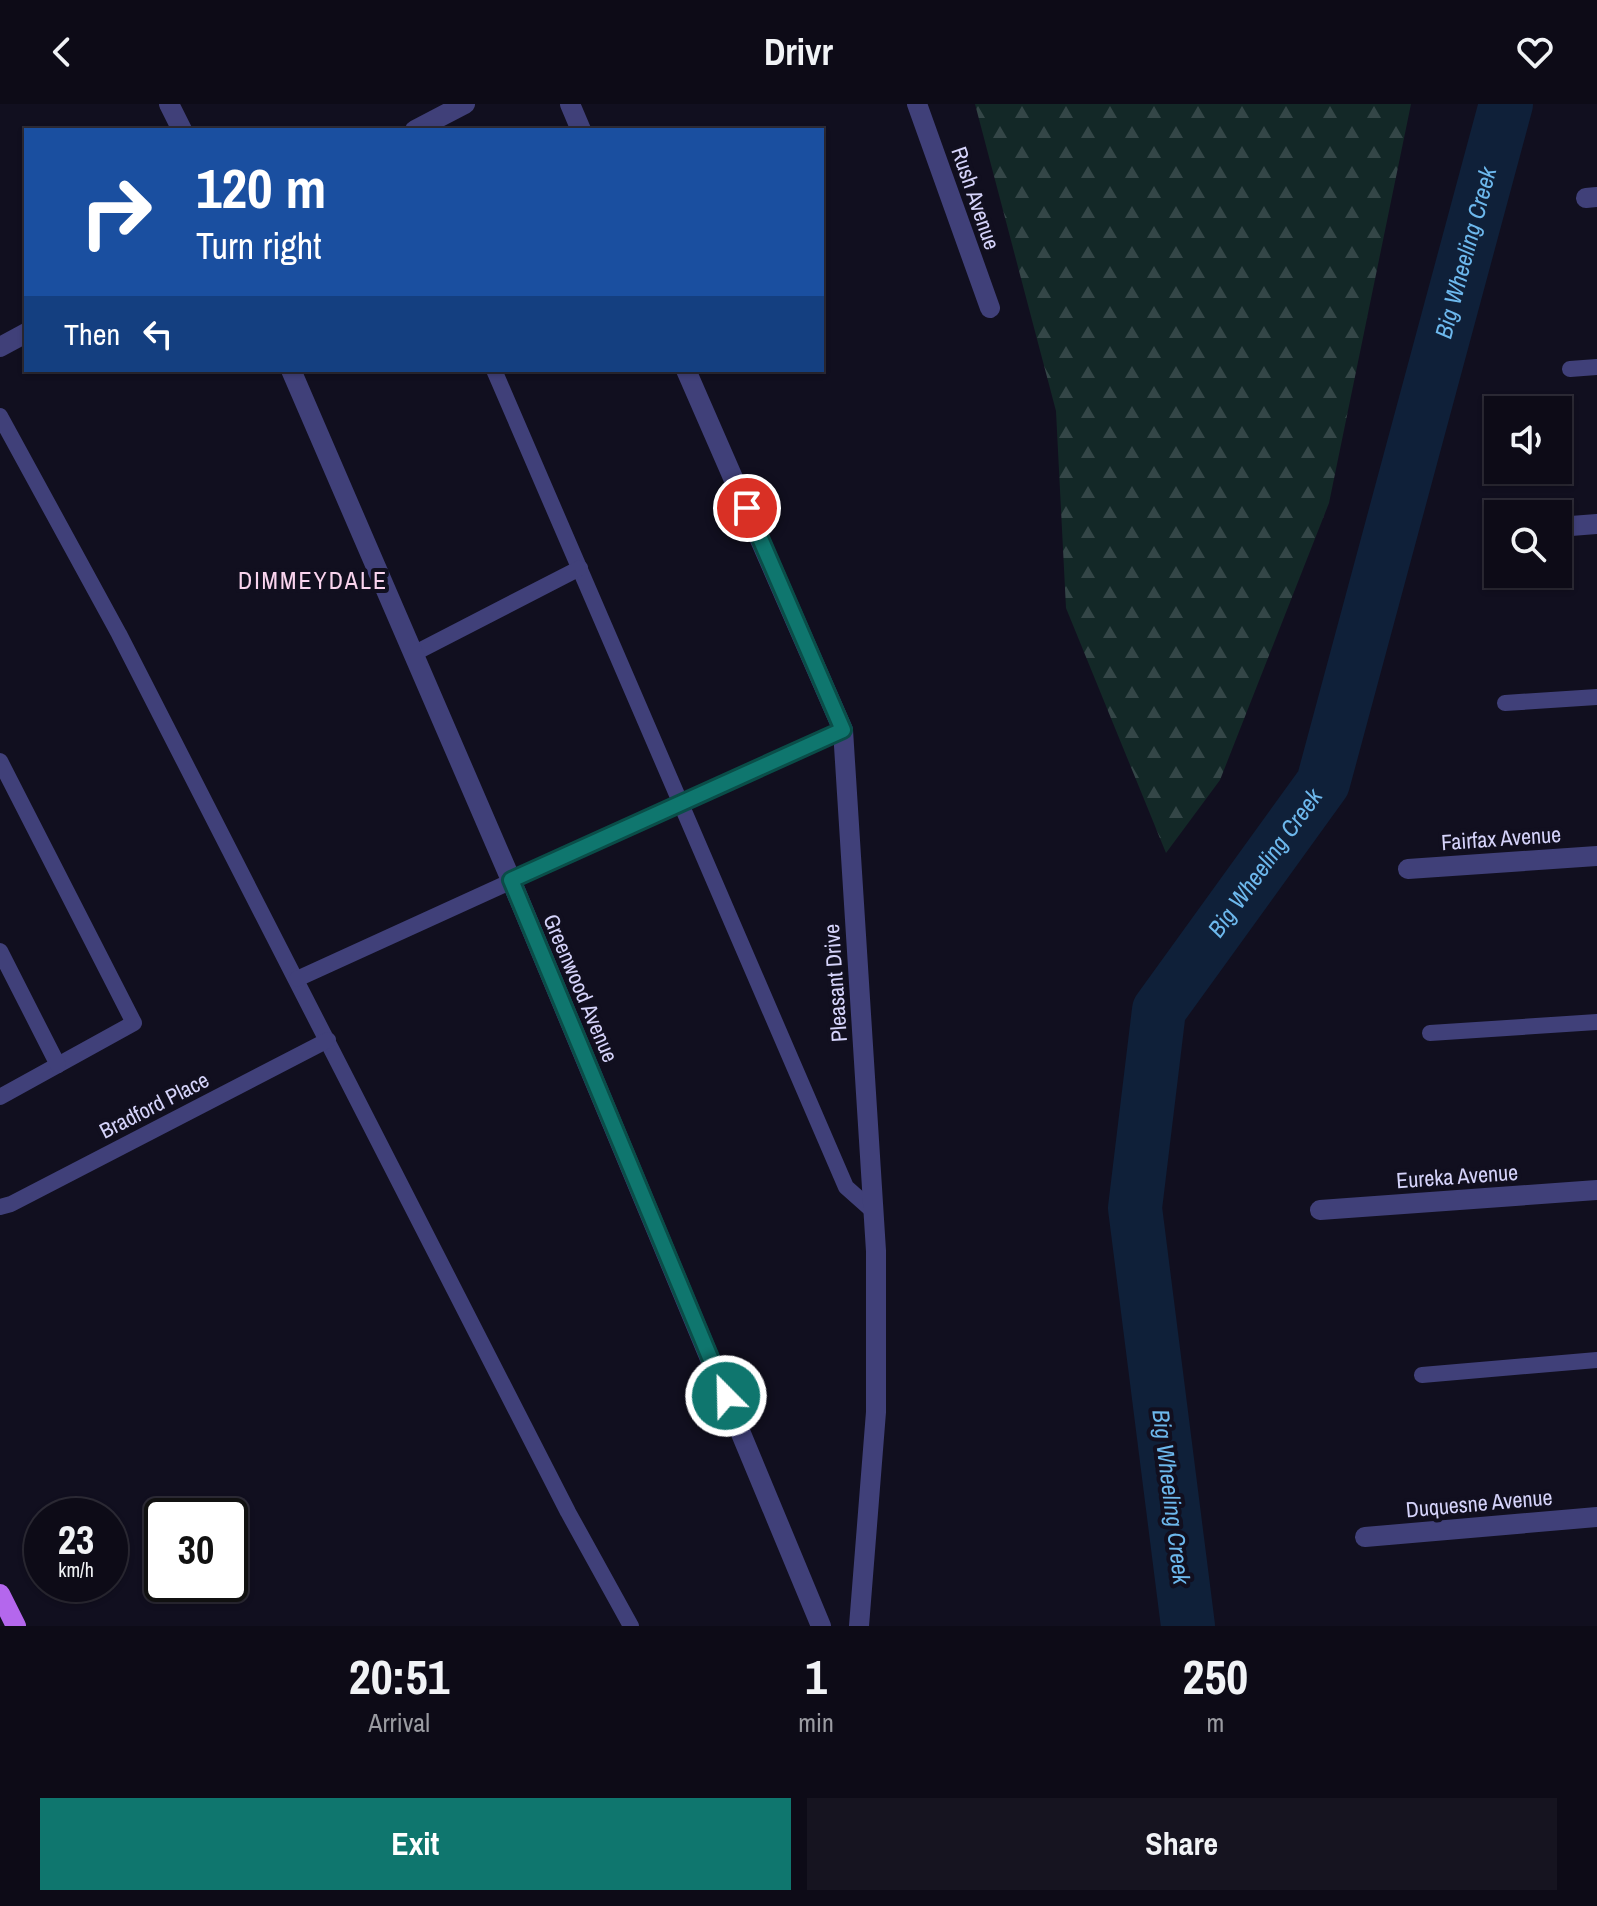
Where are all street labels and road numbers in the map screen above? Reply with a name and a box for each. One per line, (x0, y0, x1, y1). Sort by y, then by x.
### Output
street label: Rush Avenue (944, 143, 1008, 253)
street label: Fairfax Avenue (1440, 819, 1562, 857)
street label: Greenwood Avenue (536, 909, 626, 1067)
street label: Pleasant Drive (816, 923, 854, 1043)
street label: Bradford Place (94, 1065, 214, 1145)
street label: Eureka Avenue (1395, 1157, 1519, 1195)
street label: Duquesne Avenue (1404, 1482, 1554, 1524)

